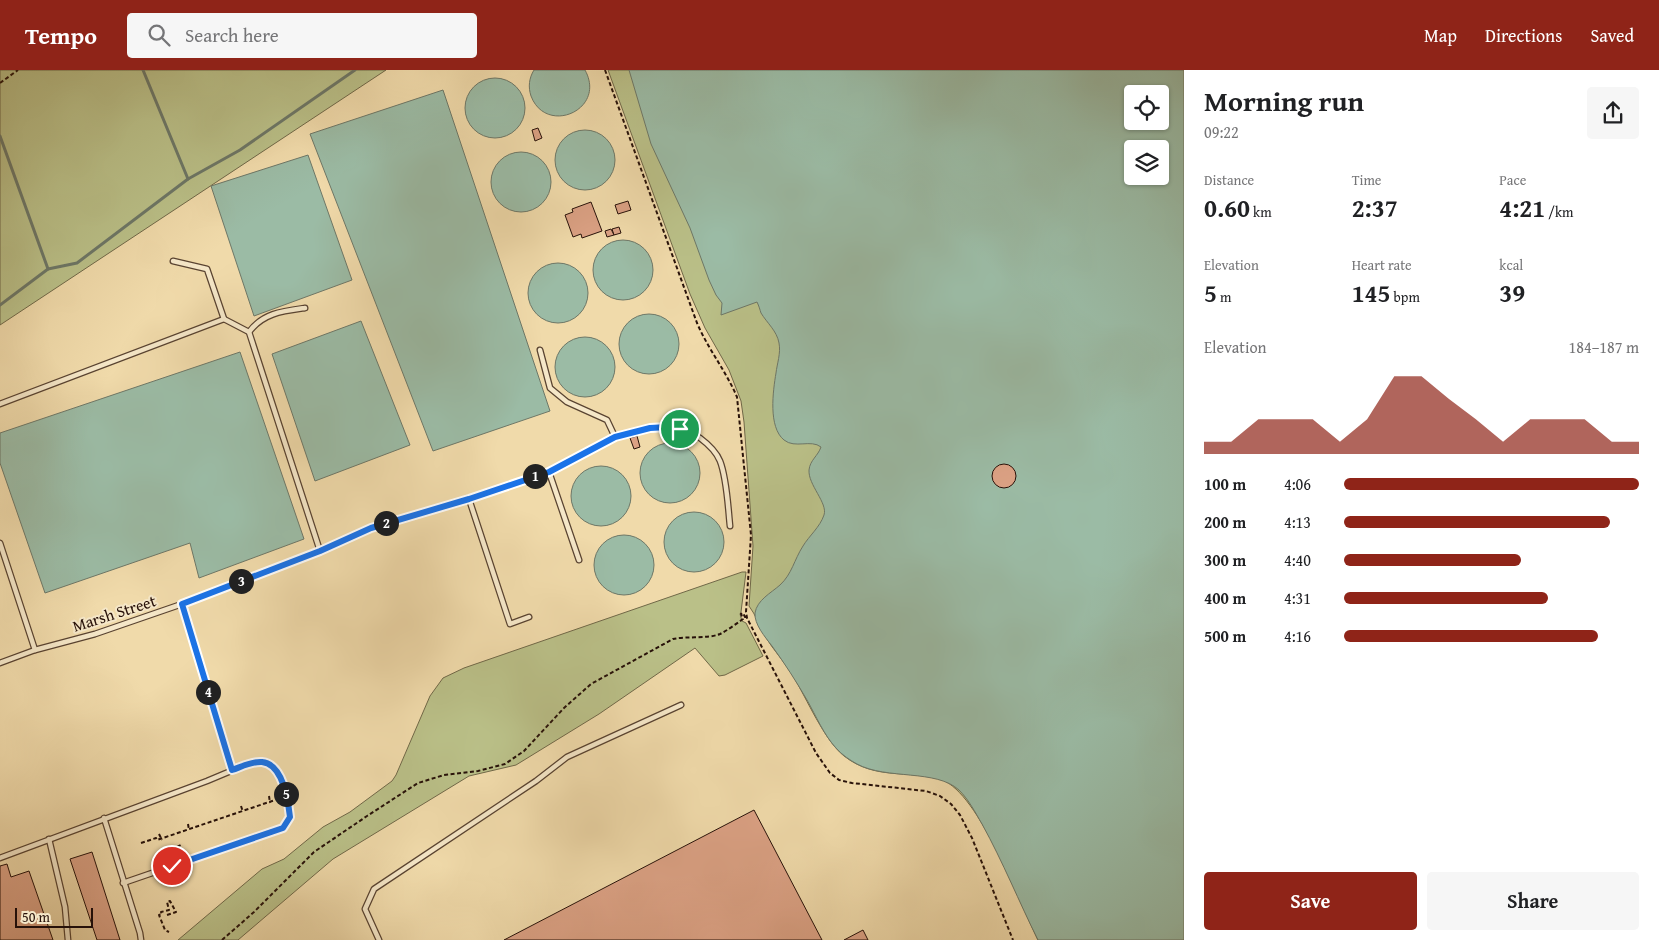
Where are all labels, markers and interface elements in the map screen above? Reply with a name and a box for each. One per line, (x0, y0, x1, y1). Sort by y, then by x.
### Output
search box (127, 13, 477, 58)
text: Tempo (25, 18, 97, 53)
icon: search (145, 21, 173, 49)
text: Search here (185, 21, 279, 49)
text: Map (1424, 22, 1457, 49)
text: Directions (1485, 22, 1562, 49)
text: Saved (1590, 22, 1634, 49)
text: Morning run (1204, 80, 1364, 121)
map controls (1124, 85, 1169, 185)
button: locate (1124, 85, 1169, 130)
button: share (1587, 87, 1639, 139)
text: 09:22 (1204, 120, 1239, 144)
button: layers (1124, 140, 1169, 185)
text: Distance (1204, 170, 1254, 190)
text: Time (1352, 170, 1381, 190)
text: Pace (1499, 170, 1526, 190)
text: 0.60 (1204, 190, 1250, 226)
text: 2:37 (1352, 190, 1398, 226)
text: 4:21 (1499, 190, 1545, 226)
text: km (1250, 202, 1272, 222)
text: /km (1545, 202, 1574, 222)
text: Elevation (1204, 255, 1259, 275)
text: Heart rate (1352, 255, 1412, 275)
text: kcal (1499, 255, 1523, 275)
text: 5 (1204, 275, 1217, 311)
text: 145 (1352, 275, 1391, 311)
text: 39 (1499, 275, 1525, 311)
text: m (1217, 287, 1231, 307)
text: bpm (1391, 287, 1420, 307)
text: Elevation (1204, 335, 1267, 359)
text: 184–187 m (1569, 335, 1639, 359)
pin (659, 408, 701, 450)
icon: arrive (666, 415, 694, 443)
pin: 1 (522, 464, 548, 488)
text: 1 (532, 466, 539, 486)
text: 100 m (1204, 472, 1246, 496)
text: 4:06 (1284, 472, 1311, 496)
pin: 2 (374, 510, 398, 536)
text: 200 m (1204, 510, 1246, 534)
text: 4:13 (1284, 510, 1311, 534)
text: 2 (383, 513, 390, 533)
text: 300 m (1204, 548, 1246, 572)
text: 4:40 (1284, 548, 1311, 572)
pin: 3 (228, 568, 254, 594)
text: 3 (238, 571, 245, 591)
text: 400 m (1204, 586, 1246, 610)
text: 4:31 (1284, 586, 1311, 610)
street label: Marsh Street (69, 588, 159, 638)
text: 500 m (1204, 624, 1246, 648)
text: 4:16 (1284, 624, 1311, 648)
pin: 4 (196, 680, 220, 704)
text: 4 (205, 682, 212, 702)
pin: 5 (274, 782, 298, 806)
text: 5 (283, 784, 290, 804)
pin (151, 845, 193, 887)
icon: check (158, 852, 186, 880)
button: Save (1204, 872, 1417, 930)
button: Share (1427, 872, 1639, 930)
scale bar (15, 905, 92, 928)
text: 50 m (22, 907, 50, 927)

